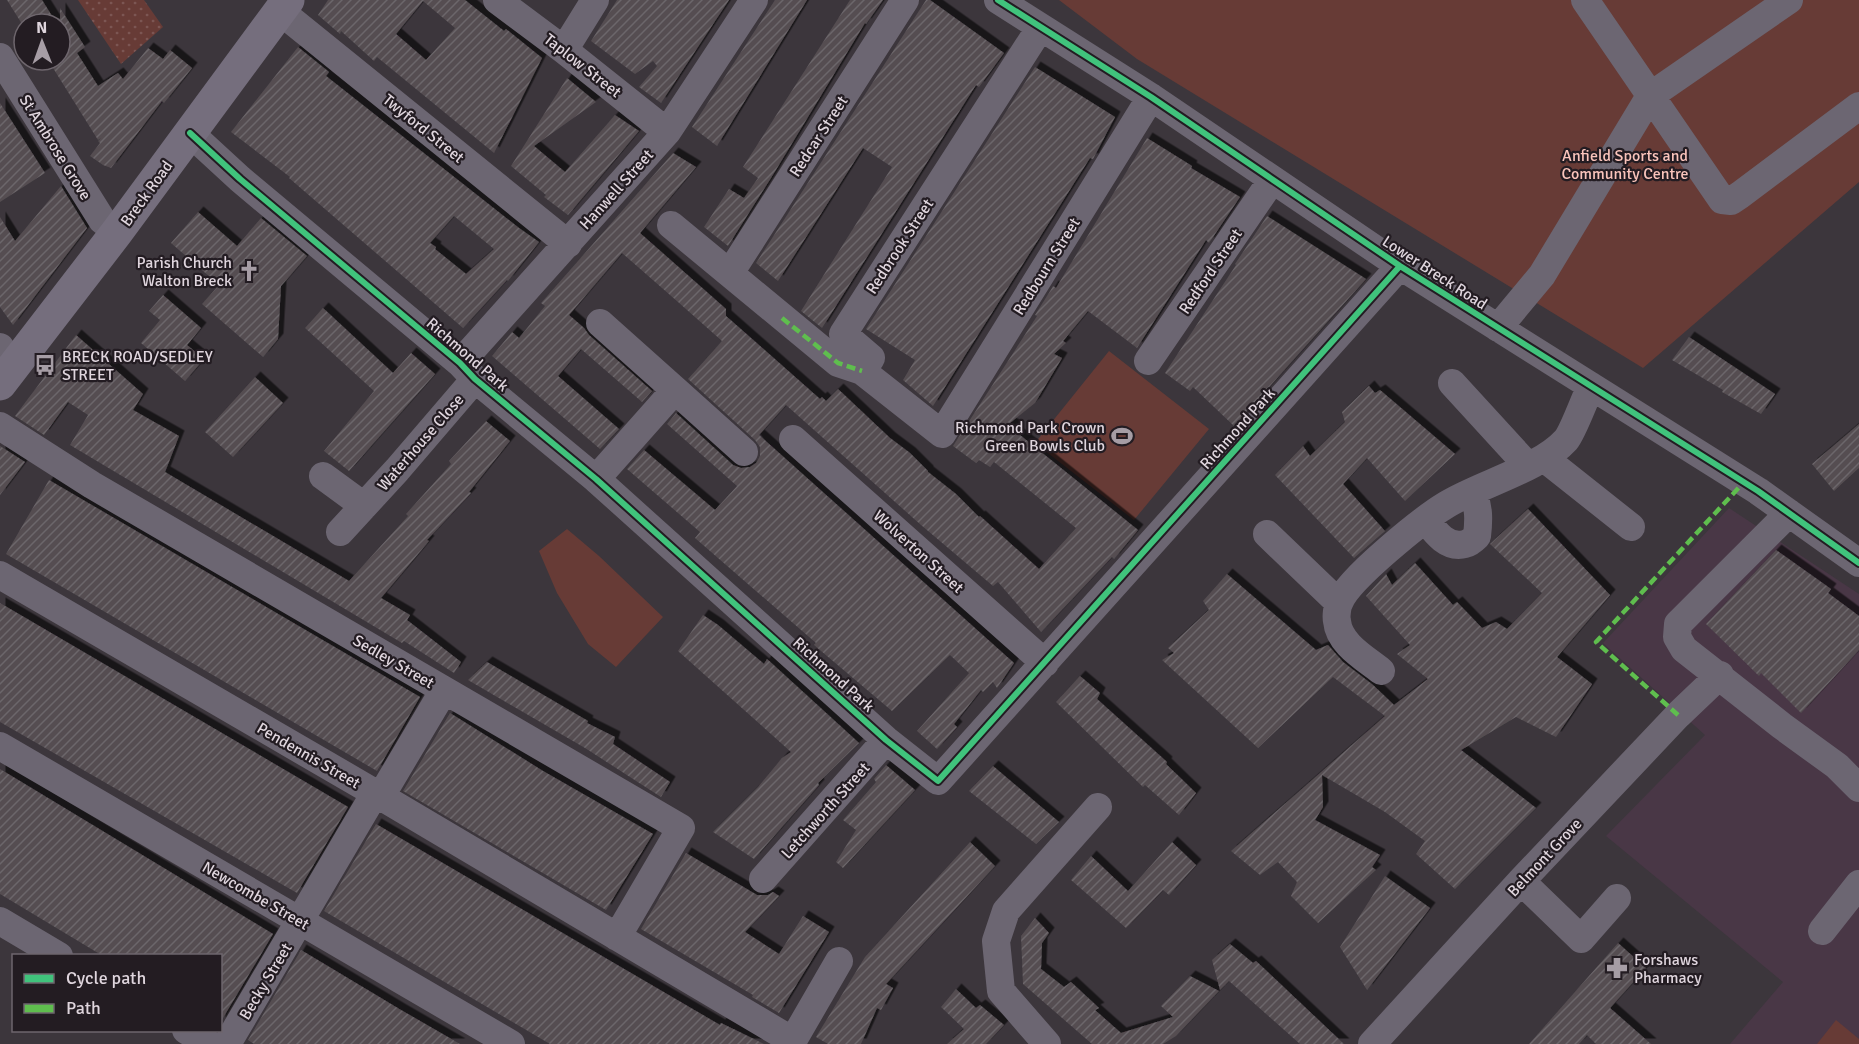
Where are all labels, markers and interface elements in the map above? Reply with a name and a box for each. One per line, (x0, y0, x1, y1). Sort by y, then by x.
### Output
north arrow (12, 12, 72, 72)
text: N (36, 18, 47, 38)
street label: Taplow Street (540, 29, 625, 102)
street label: Twyford Street (379, 90, 468, 168)
street label: St Ambrose Grove (15, 91, 96, 204)
street label: Redcar Street (785, 92, 853, 181)
street label: Hanwell Street (575, 145, 658, 234)
park label: Anfield Sports and Community Centre (1561, 146, 1689, 184)
street label: Breck Road (116, 157, 177, 230)
street label: Redbrook Street (862, 195, 938, 298)
street label: Redbourn Street (1009, 214, 1085, 319)
street label: Redford Street (1175, 225, 1247, 318)
street label: Lower Breck Road (1378, 231, 1491, 314)
place label: Parish Church Walton Breck (136, 253, 232, 291)
church icon: Parish Church Walton Breck (237, 259, 261, 283)
street label: Richmond Park (422, 314, 513, 396)
place label: BRECK ROAD/SEDLEY STREET (62, 347, 213, 385)
bus stop icon: BRECK ROAD/SEDLEY STREET (33, 353, 57, 377)
street label: Richmond Park (1196, 384, 1280, 474)
street label: Waterhouse Close (373, 390, 468, 495)
place label: Richmond Park Crown Green Bowls Club (955, 418, 1105, 456)
sports icon: Richmond Park Crown Green Bowls Club (1110, 424, 1134, 448)
street label: Wolverton Street (869, 506, 968, 598)
street label: Sedley Street (349, 631, 438, 693)
street label: Richmond Park (788, 633, 878, 717)
street label: Pendennis Street (253, 718, 364, 794)
street label: Letchworth Street (777, 758, 875, 863)
street label: Belmont Grove (1503, 814, 1586, 901)
street label: Newcombe Street (198, 857, 313, 935)
street label: Becky Street (235, 939, 297, 1024)
place label: Forshaws Pharmacy (1634, 950, 1702, 988)
legend (12, 954, 222, 1032)
pharmacy icon: Forshaws Pharmacy (1605, 956, 1629, 980)
text: Cycle path (66, 967, 146, 989)
text: Path (66, 997, 101, 1019)

